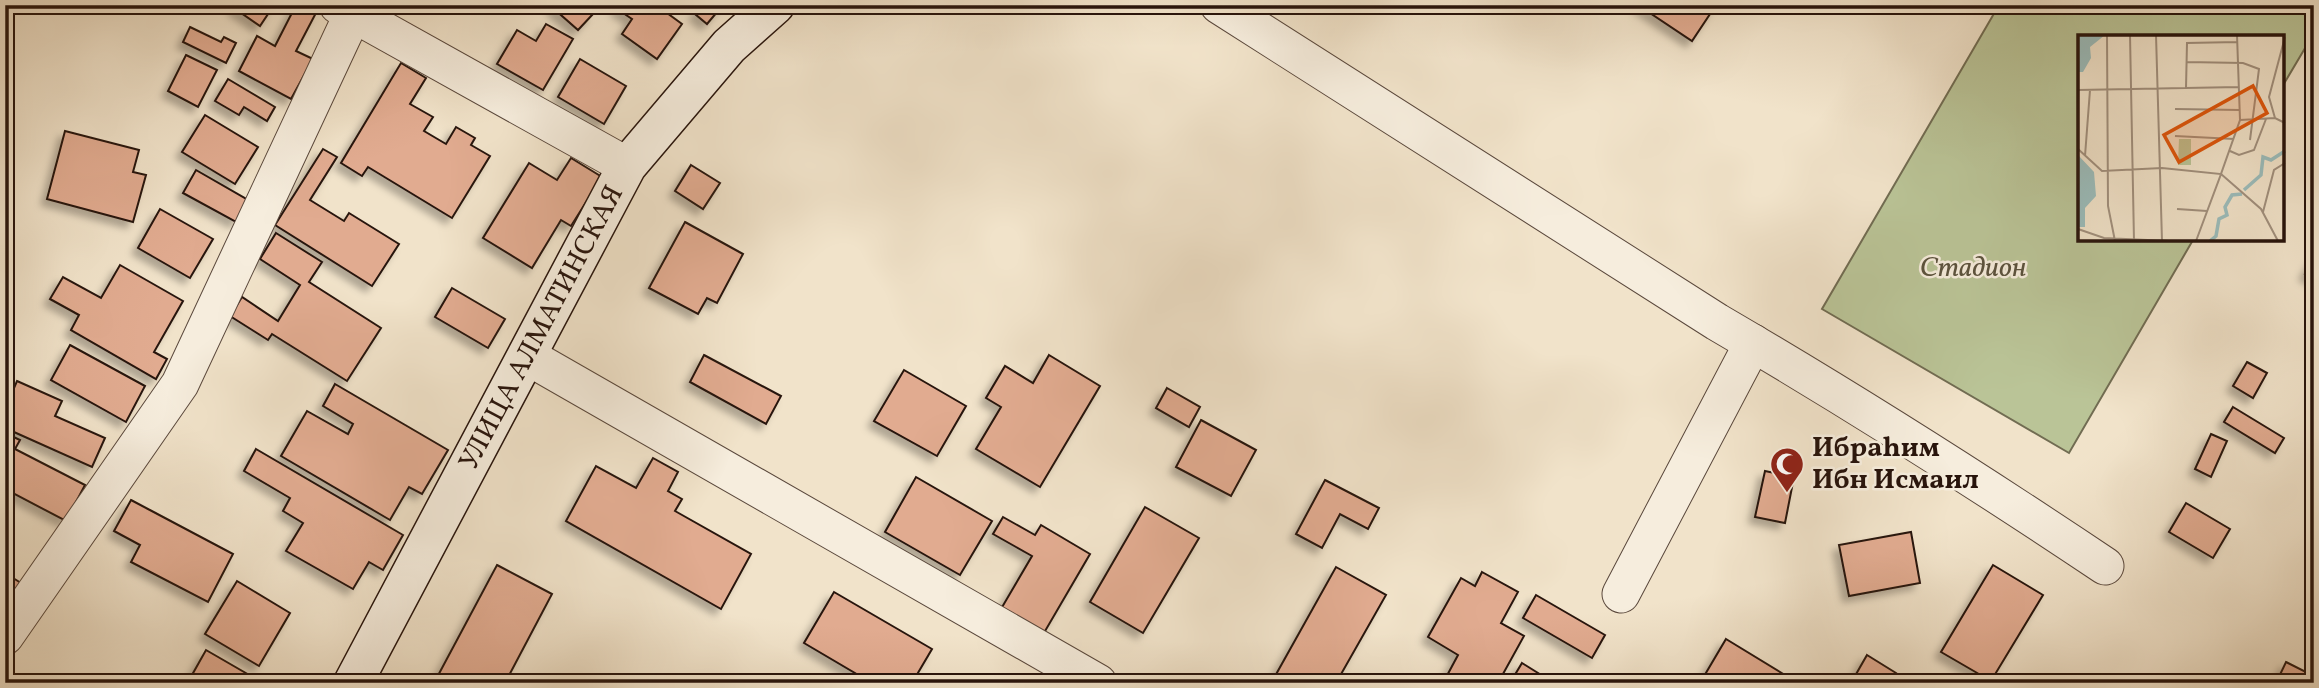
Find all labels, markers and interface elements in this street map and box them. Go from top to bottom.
inset map [2078,35,2284,242]
street label: УЛИЦА АЛМАТИНСКАЯ [450,179,634,477]
park label: Стадион [1920,249,2026,288]
place label: Ибраһим Ибн Исмаил [1812,429,1979,500]
mosque icon: Ибраһим Ибн Исмаил [1768,445,1806,494]

